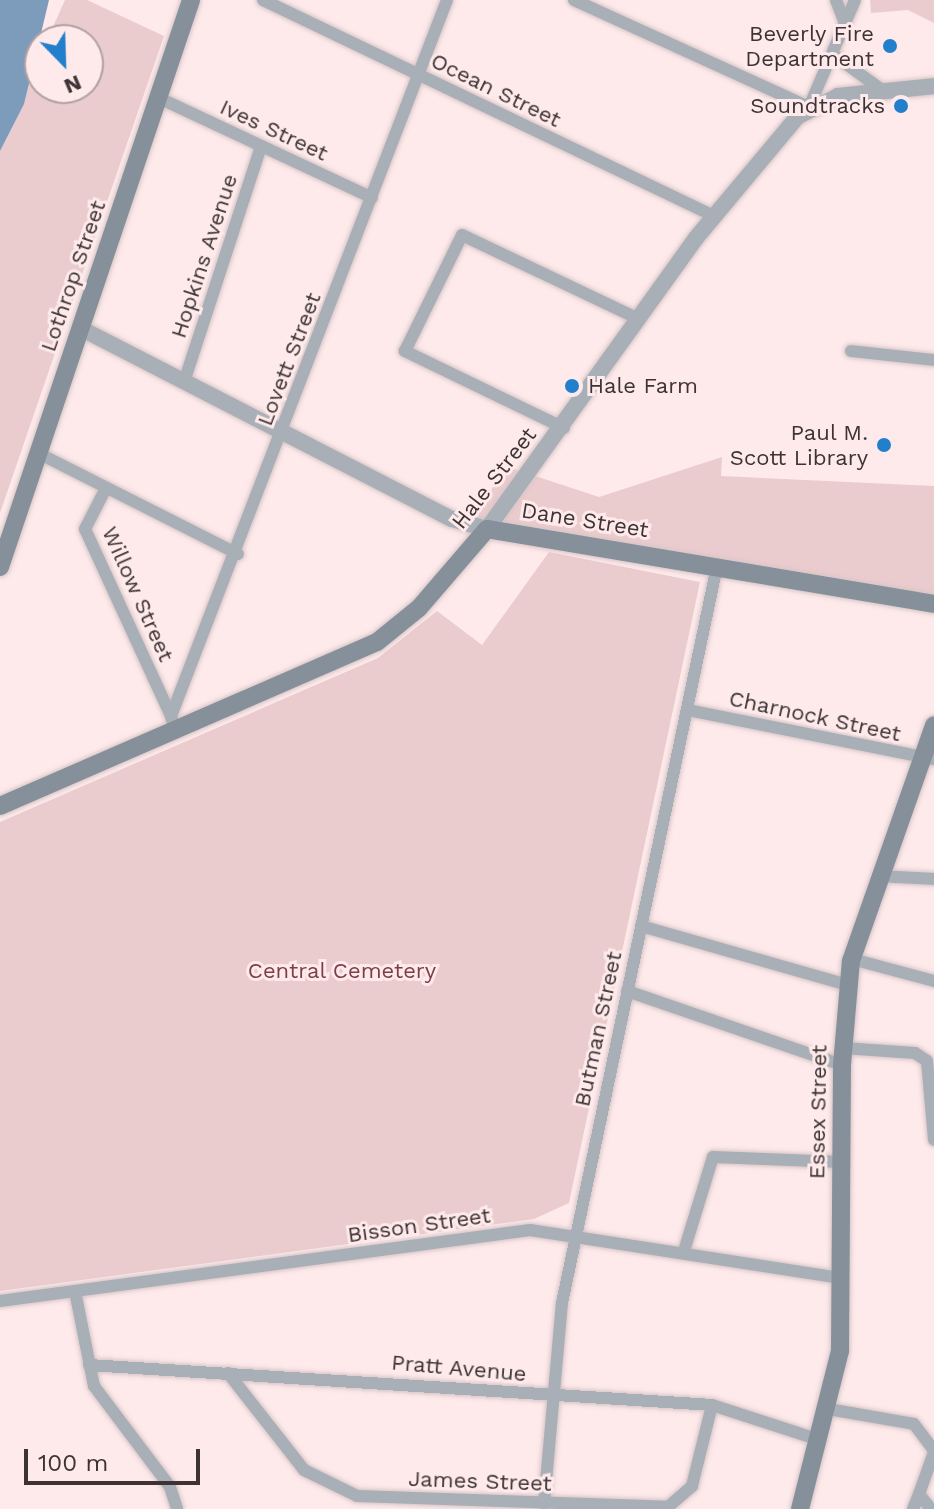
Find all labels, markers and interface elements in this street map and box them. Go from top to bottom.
place label: Beverly Fire Department [745,20,874,72]
north arrow [24,24,104,104]
marker: Beverly Fire Department [881,37,899,55]
street label: Ocean Street [427,47,565,133]
text: N [60,70,85,99]
place label: Soundtracks [750,93,885,119]
street label: Ives Street [216,94,332,166]
marker: Soundtracks [892,97,910,115]
street label: Hopkins Avenue [165,170,243,342]
street label: Lothrop Street [35,197,111,355]
street label: Lovett Street [251,289,327,429]
place label: Hale Farm [588,373,698,399]
marker: Hale Farm [563,377,581,395]
place label: Paul M. Scott Library [730,419,868,470]
street label: Hale Street [446,422,542,534]
marker: Paul M. Scott Library [875,436,893,454]
street label: Dane Street [520,497,650,543]
street label: Willow Street [96,522,180,666]
street label: Charnock Street [726,685,904,747]
street label: Butman Street [569,949,627,1109]
park label: Central Cemetery [247,958,437,984]
street label: Essex Street [804,1044,832,1180]
street label: Bisson Street [346,1202,492,1248]
street label: Pratt Avenue [390,1349,528,1387]
scale bar [28,1433,204,1483]
text: 100 m [38,1449,108,1477]
street label: James Street [408,1465,552,1497]

